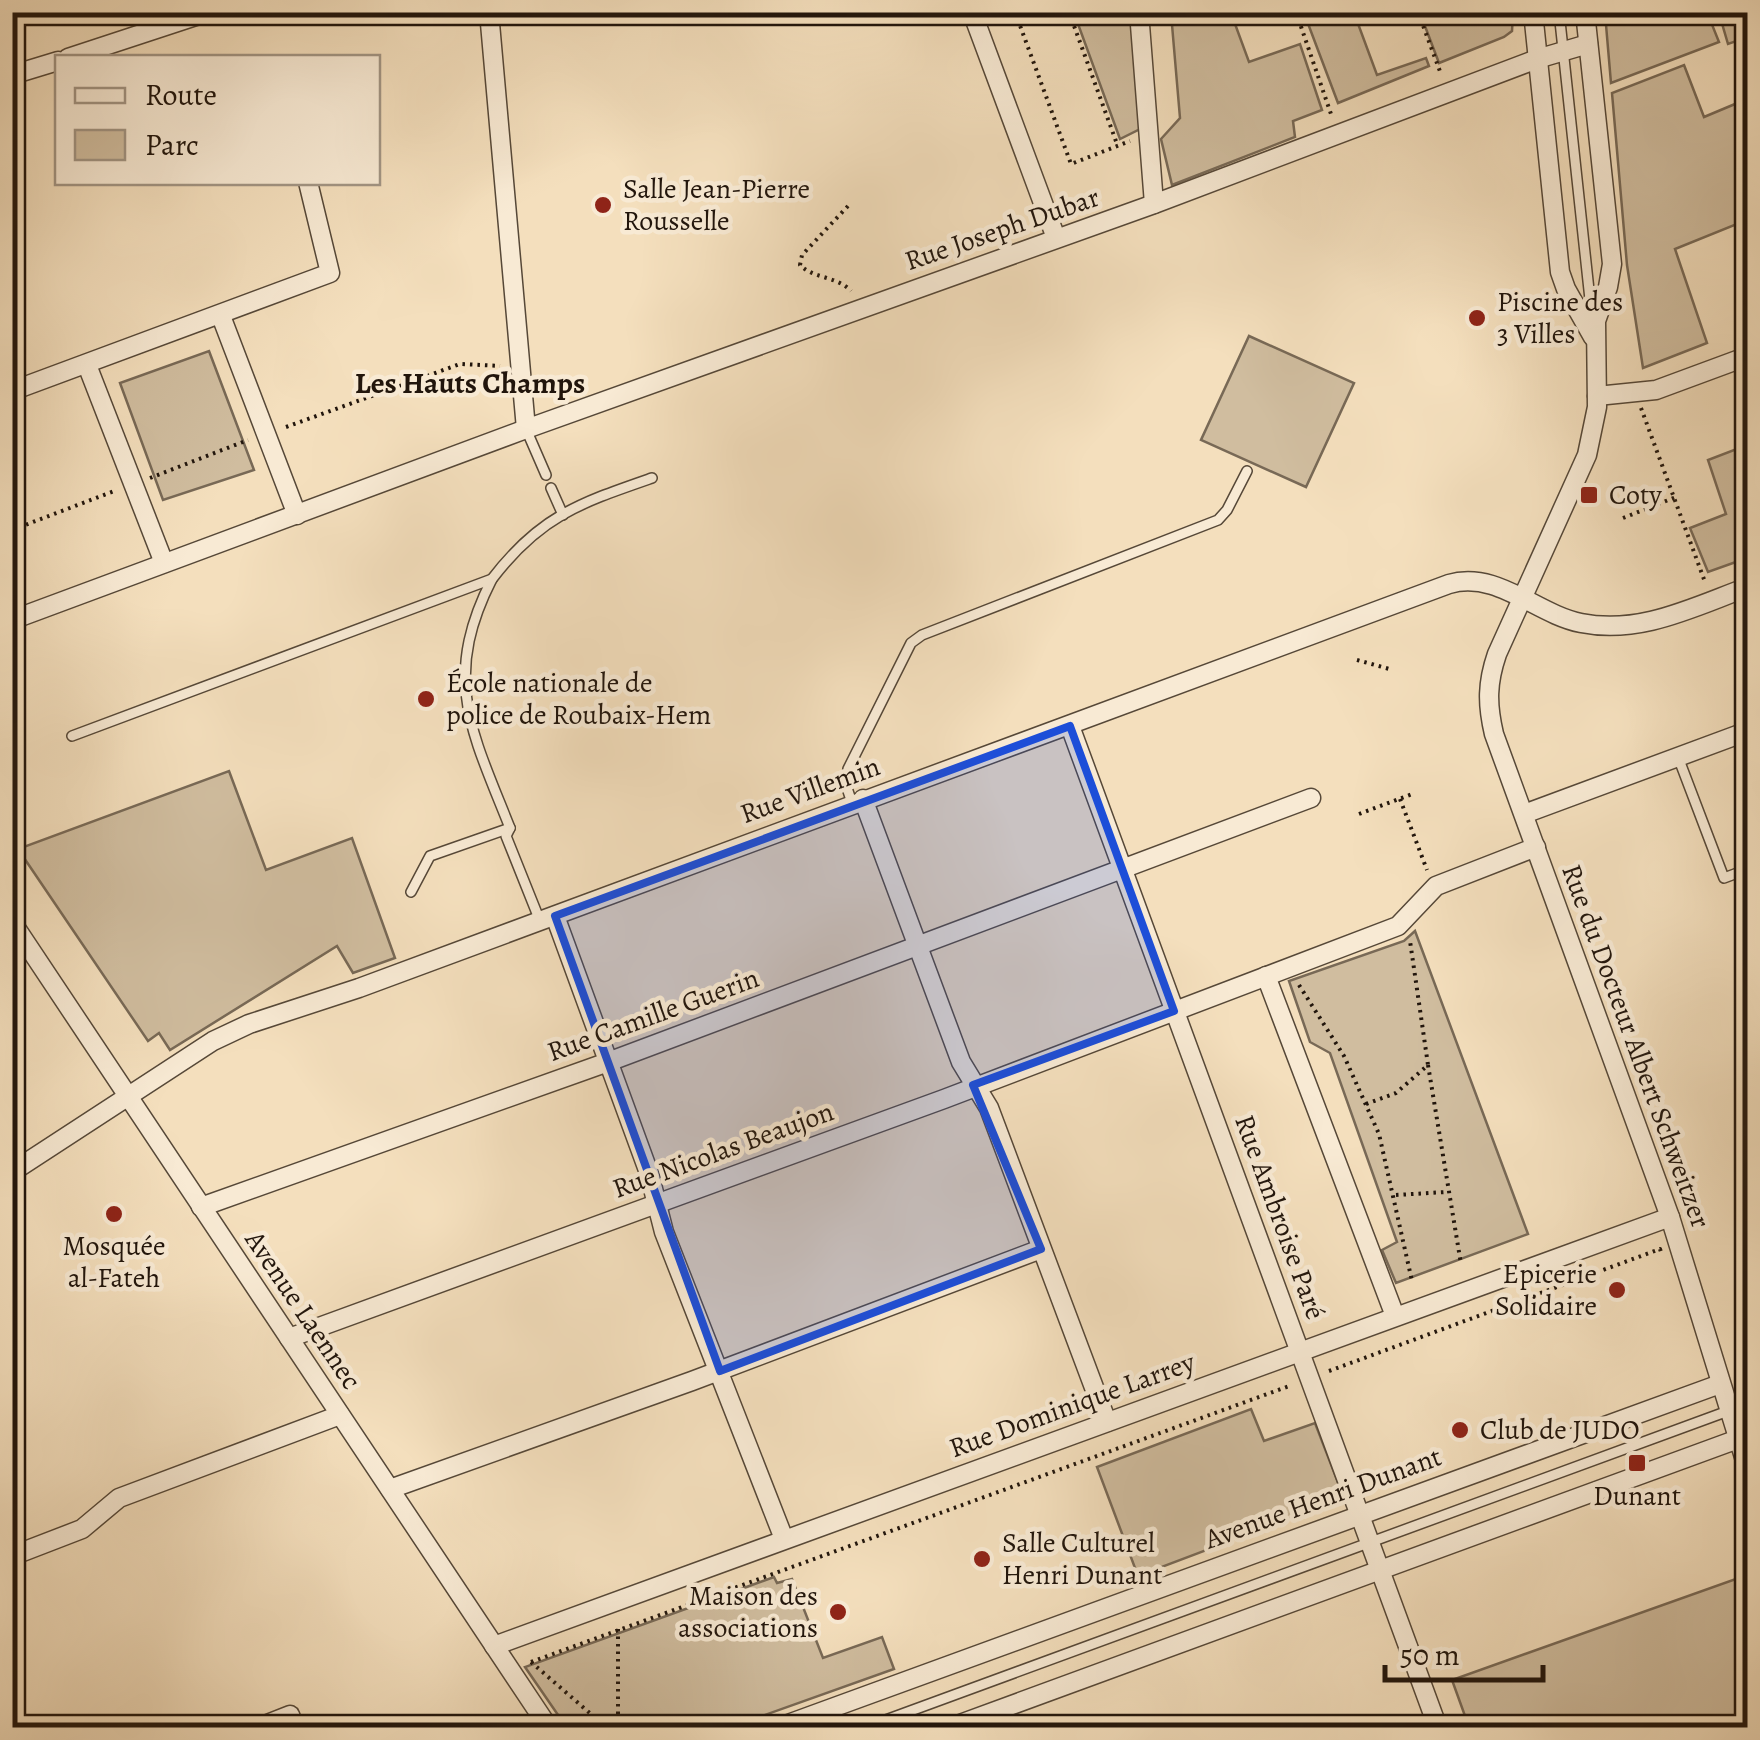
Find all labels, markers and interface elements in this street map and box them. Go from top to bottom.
legend [55,55,380,185]
text: Route [145,75,217,115]
text: Parc [145,125,199,165]
place label: Salle Jean-Pierre Rousselle [623,170,810,240]
street label: Rue Joseph Dubar [900,178,1105,280]
marker: Salle Jean-Pierre Rousselle [592,194,614,216]
place label: Piscine des 3 Villes [1497,283,1623,353]
marker: Piscine des 3 Villes [1466,307,1488,329]
district label: Les Hauts Champs [355,363,585,403]
place label: Coty [1609,476,1662,514]
marker: Coty [1578,484,1600,506]
place label: École nationale de police de Roubaix-Hem [446,664,711,734]
marker: École nationale de police de Roubaix-Hem [415,688,437,710]
street label: Rue Villemin [735,747,885,833]
street label: Rue du Docteur Albert Schweitzer [1552,859,1720,1233]
street label: Rue Camille Guerin [542,959,764,1071]
street label: Rue Nicolas Beaujon [607,1092,839,1208]
street label: Rue Ambroise Paré [1225,1109,1335,1325]
marker: Mosquée al-Fateh [103,1203,125,1225]
street label: Avenue Laennec [235,1222,370,1397]
place label: Mosquée al-Fateh [62,1227,166,1297]
place label: Epicerie Solidaire [1495,1255,1597,1325]
marker: Epicerie Solidaire [1606,1279,1628,1301]
street label: Rue Dominique Larrey [944,1343,1201,1467]
place label: Club de JUDO [1480,1411,1640,1449]
marker: Club de JUDO [1449,1419,1471,1441]
street label: Avenue Henri Dunant [1198,1438,1447,1559]
marker: Dunant [1626,1452,1648,1474]
place label: Dunant [1593,1477,1681,1515]
place label: Salle Culturel Henri Dunant [1002,1524,1162,1594]
marker: Salle Culturel Henri Dunant [971,1548,993,1570]
place label: Maison des associations [678,1577,818,1647]
marker: Maison des associations [827,1601,849,1623]
scale bar [1385,1620,1542,1682]
text: 50 m [1400,1635,1460,1675]

